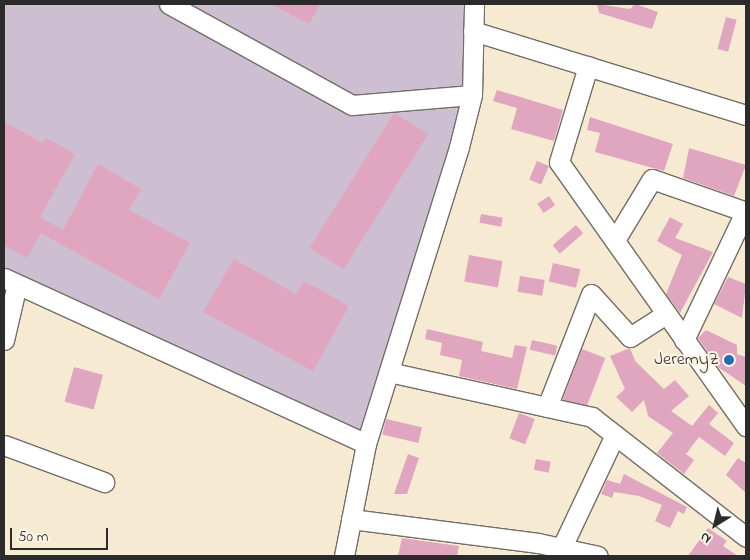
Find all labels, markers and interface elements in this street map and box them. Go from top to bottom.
place label: JeremyZ [654,349,719,371]
marker: JeremyZ [723,354,735,366]
north arrow [690,500,740,550]
scale bar [12,518,110,550]
text: 50 m [18,526,48,548]
text: N [696,526,716,549]

